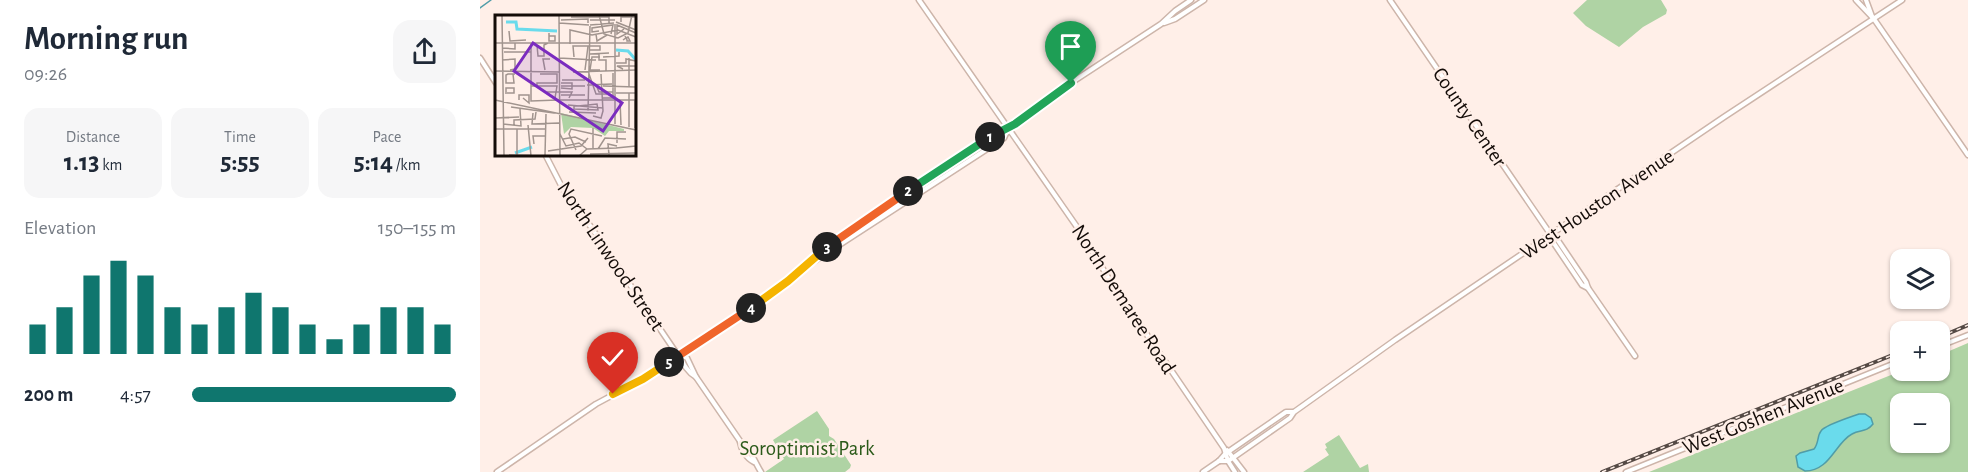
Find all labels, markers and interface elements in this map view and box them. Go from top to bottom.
inset map [495,15,636,156]
button: share [393,20,456,83]
pin [1045,21,1096,83]
text: Morning run [24,23,188,56]
icon: arrive [1054,30,1087,63]
text: 09:26 [24,64,67,84]
street label: County Center [1429,64,1511,171]
pin: 1 [975,122,1005,152]
text: Distance [66,129,120,145]
text: Time [224,129,256,145]
text: Pace [373,129,401,145]
text: 1 [987,129,993,145]
street label: West Houston Avenue [1517,145,1678,264]
text: 1.13 [64,149,100,175]
text: 5:55 [220,149,260,175]
text: 5:14 [354,149,393,175]
text: km [100,157,122,173]
text: /km [393,157,420,173]
pin: 2 [893,176,923,206]
street label: North Linwood Street [553,178,668,335]
text: 2 [904,183,912,199]
text: Elevation [24,218,96,238]
text: 150–155 m [378,218,456,238]
street label: North Demaree Road [1068,221,1180,378]
pin: 3 [812,232,842,262]
text: 3 [824,239,830,255]
map controls [1890,249,1950,453]
button: layers [1890,249,1950,309]
pin: 4 [736,293,766,323]
text: 4 [747,300,755,316]
button: + [1890,321,1950,381]
pin [587,332,638,394]
icon: check [596,341,629,374]
pin: 5 [654,347,684,377]
text: 5 [666,354,672,370]
street label: West Goshen Avenue [1680,375,1847,458]
text: 200 m [24,385,73,405]
text: 4:57 [120,385,151,405]
button: − [1890,393,1950,453]
park label: Soroptimist Park [739,438,875,459]

